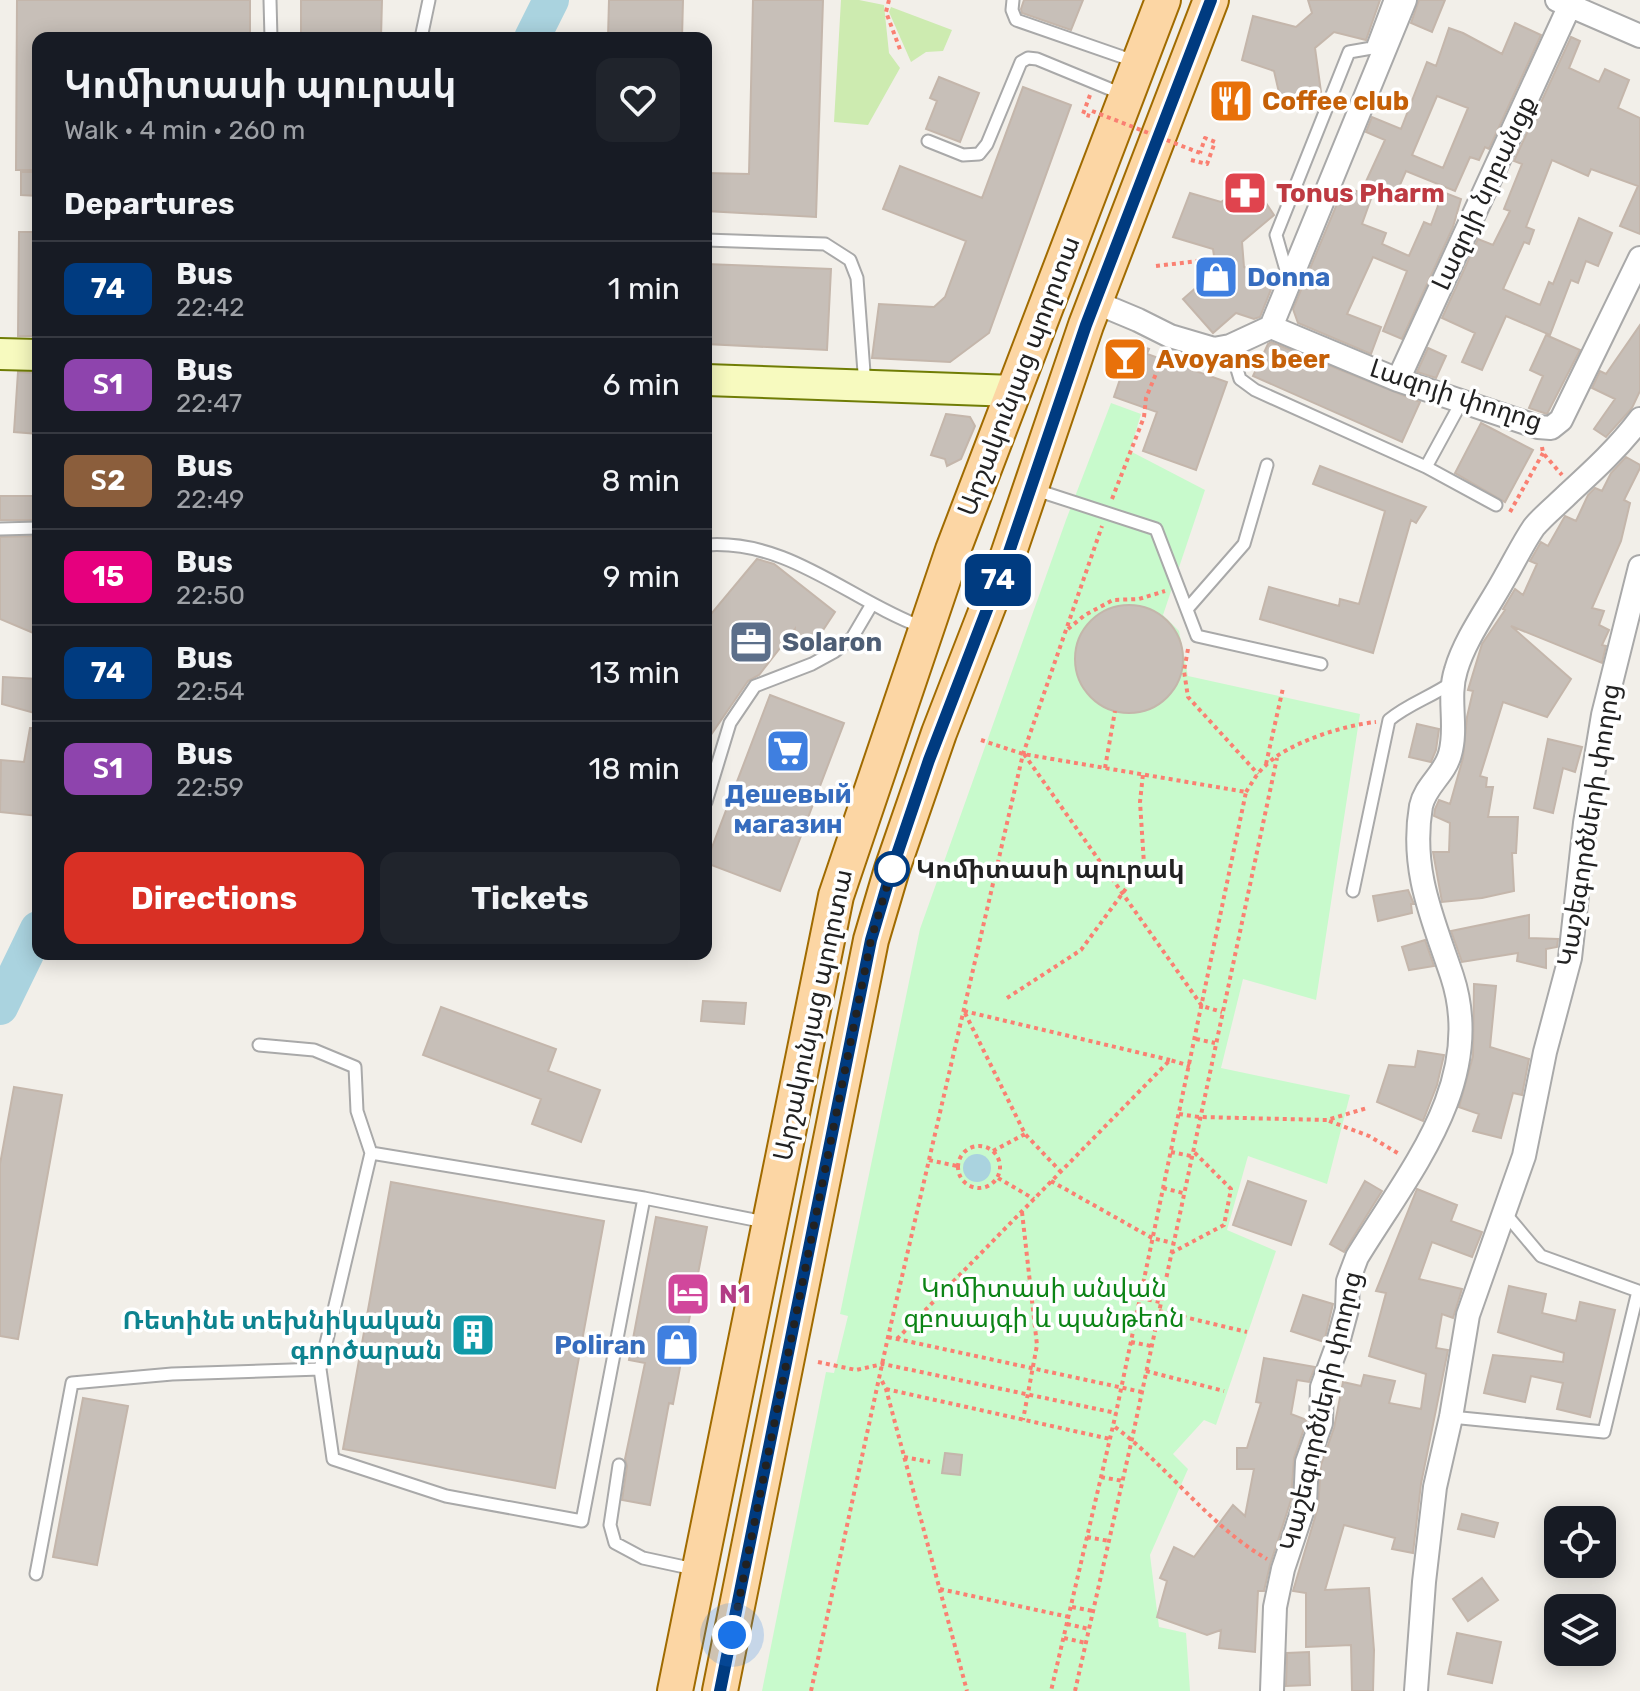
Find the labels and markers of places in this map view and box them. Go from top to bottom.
restaurant icon: Coffee club [1207,77,1255,125]
place label: Coffee club [1262,86,1409,117]
pharmacy icon: Tonus Pharm [1221,169,1269,217]
place label: Tonus Pharm [1276,178,1445,209]
shop icon: Donna [1192,253,1240,301]
place label: Donna [1247,262,1330,293]
bar icon: Avoyans beer [1101,335,1149,383]
place label: Avoyans beer [1156,344,1330,375]
office icon: Solaron [727,618,775,666]
place label: Solaron [782,627,882,658]
supermarket icon: Дешевый магазин [764,727,812,775]
place label: Дешевый магазин [725,779,851,840]
marker: Կոմիտասի պուրակ [875,852,909,886]
place label: Կոմիտասի պուրակ [916,854,1185,885]
hotel icon: N1 [664,1270,712,1318]
place label: N1 [719,1279,751,1310]
place label: Ռետինե տեխնիկական գործարան [122,1305,442,1366]
building icon: Ռետինե տեխնիկական գործարան [449,1311,497,1359]
shop icon: Poliran [653,1321,701,1369]
place label: Poliran [554,1330,646,1361]

